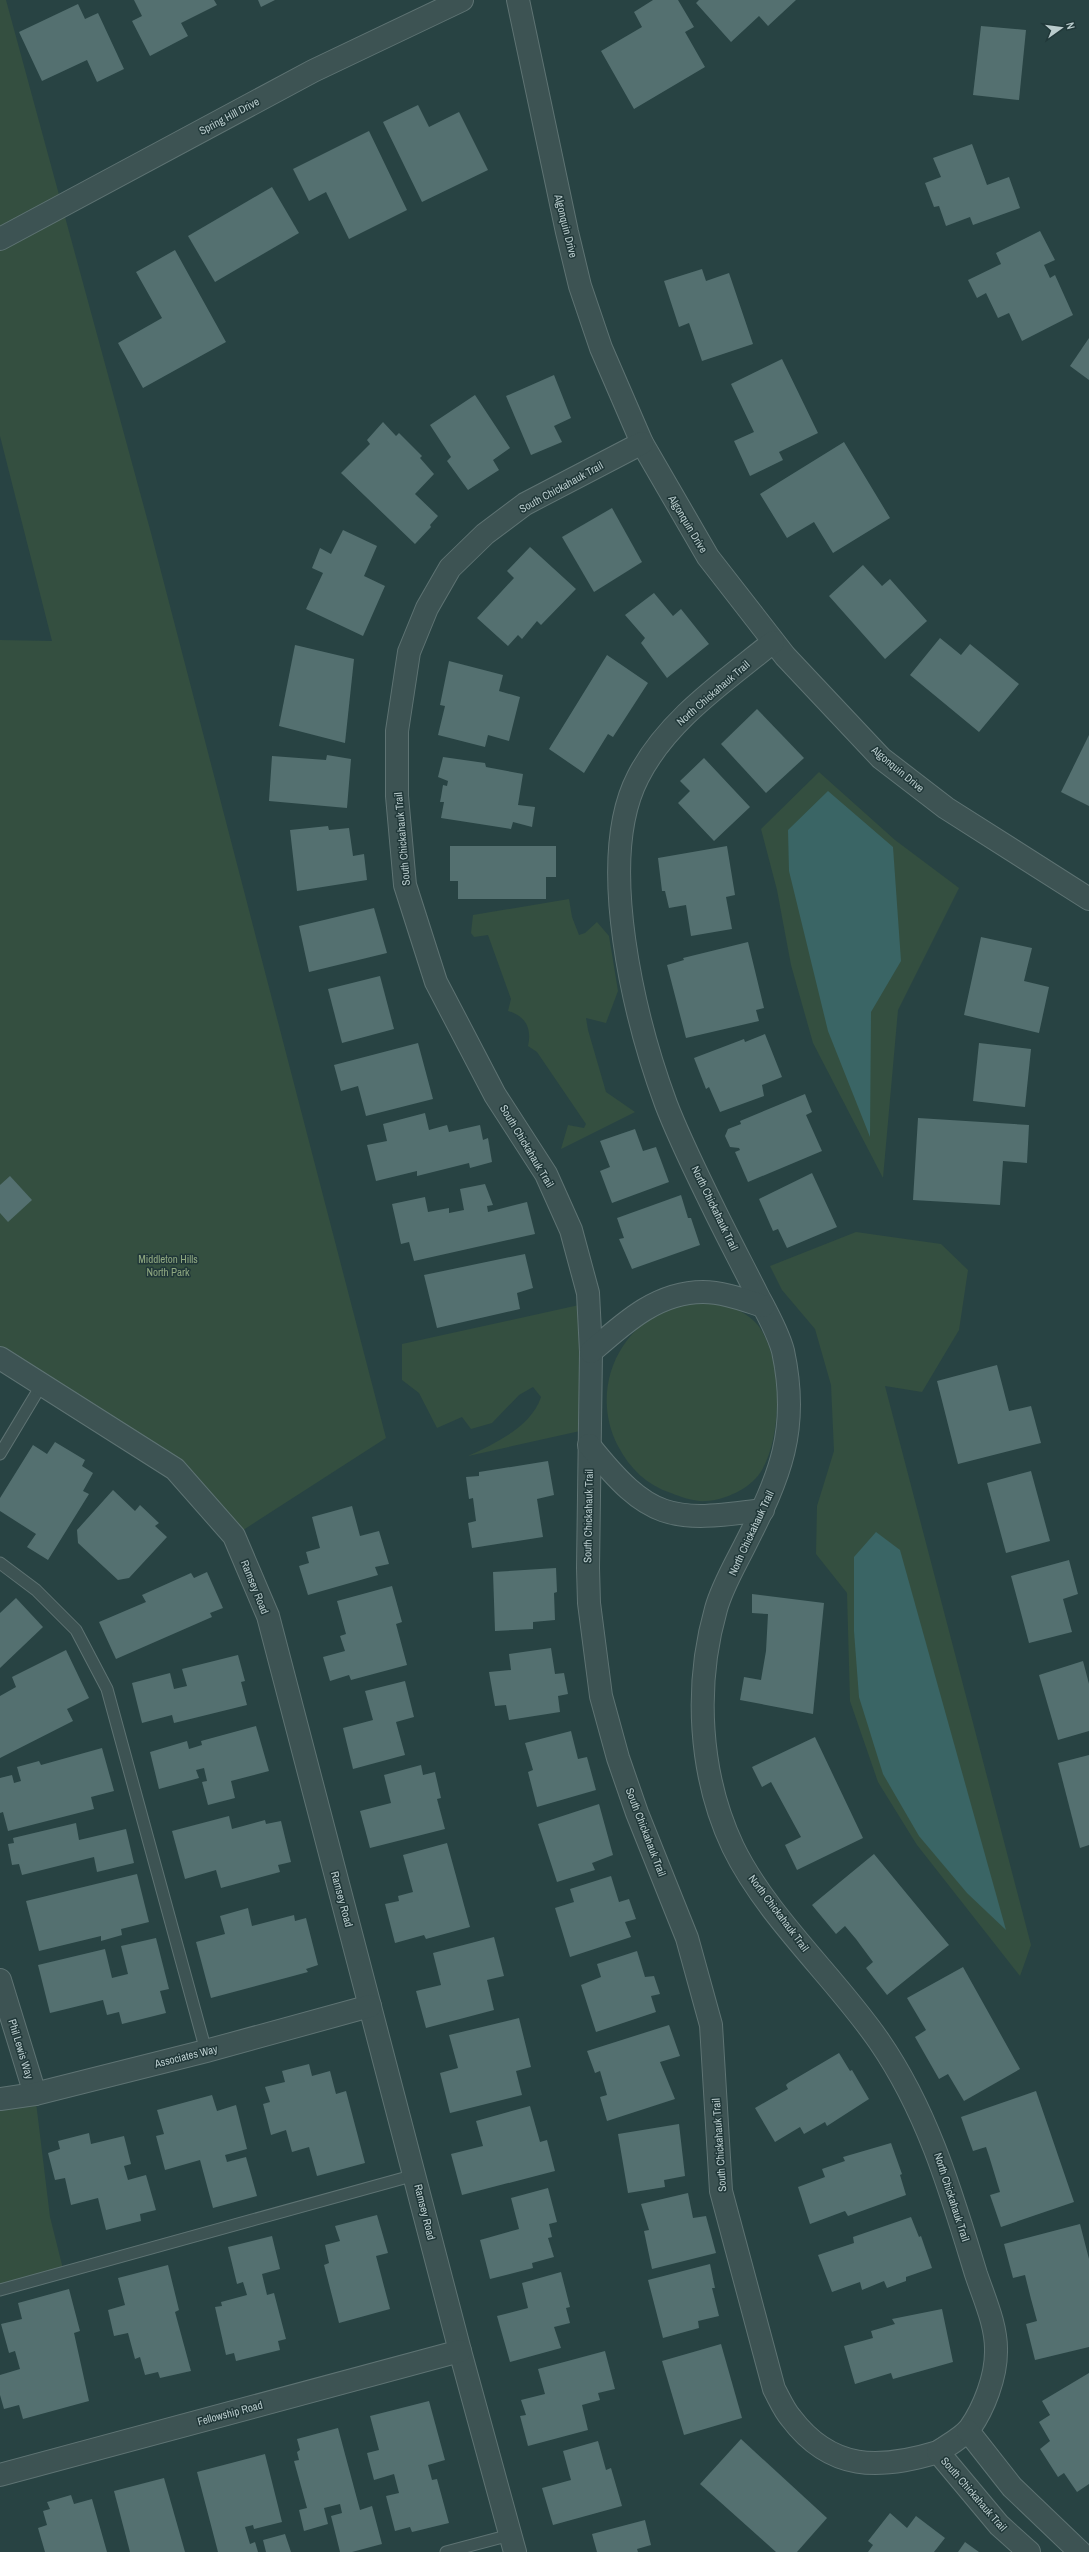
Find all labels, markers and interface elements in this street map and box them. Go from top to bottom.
north arrow [1041,8,1081,48]
text: N [1063,21,1078,30]
street label: Spring Hill Drive [197,94,261,138]
street label: Algonquin Drive [551,192,581,259]
street label: South Chickahauk Trail [517,458,605,516]
street label: Algonquin Drive [665,492,711,555]
street label: North Chickahauk Trail [674,657,752,729]
street label: Algonquin Drive [868,742,927,795]
street label: South Chickahauk Trail [391,792,413,886]
street label: South Chickahauk Trail [497,1102,557,1190]
street label: North Chickahauk Trail [688,1163,742,1253]
park label: Middleton Hills North Park [138,1252,198,1279]
street label: South Chickahauk Trail [580,1469,596,1563]
street label: North Chickahauk Trail [725,1488,777,1578]
street label: Ramsey Road [238,1558,272,1616]
street label: South Chickahauk Trail [623,1786,669,1878]
street label: Ramsey Road [328,1870,356,1928]
street label: North Chickahauk Trail [746,1872,812,1954]
street label: Phil Lewis Way [5,2017,37,2081]
street label: Associates Way [152,2041,219,2071]
street label: South Chickahauk Trail [709,2098,729,2192]
street label: North Chickahauk Trail [931,2151,973,2243]
street label: Ramsey Road [411,2183,439,2241]
street label: Fellowship Road [196,2398,264,2428]
street label: South Chickahauk Trail [938,2454,1010,2534]

